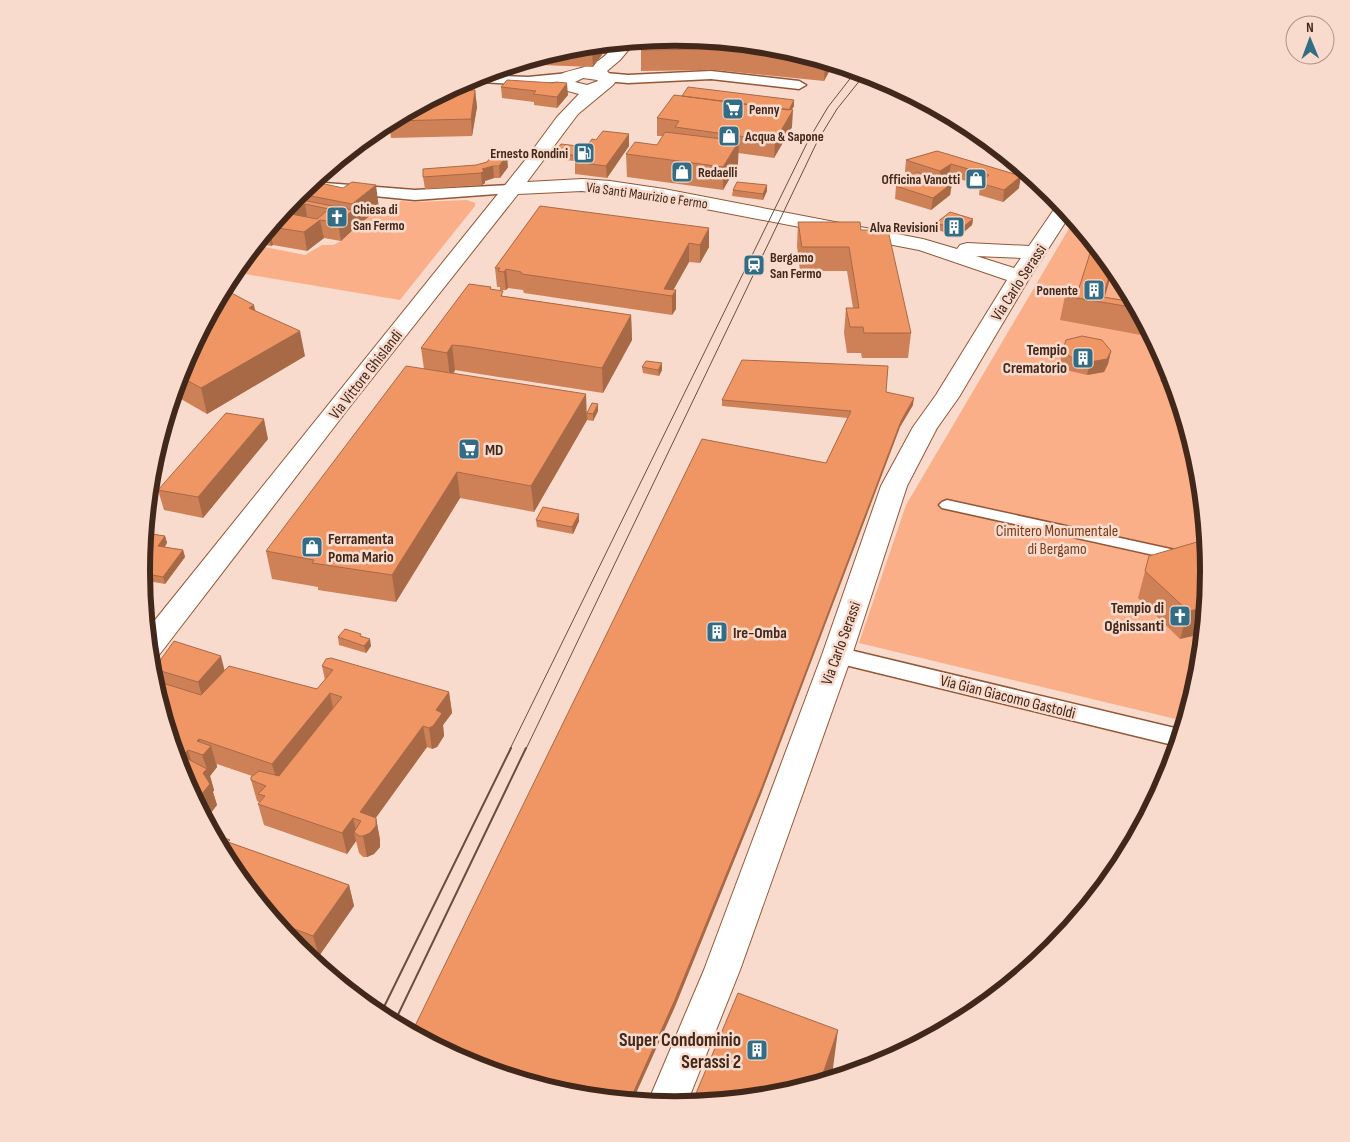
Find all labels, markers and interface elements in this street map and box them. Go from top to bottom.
north arrow [1285,15,1335,65]
text: N [1306,19,1314,36]
supermarket icon: Penny [721,97,745,121]
place label: Penny [749,101,780,118]
shop icon: Acqua & Sapone [717,124,741,148]
place label: Acqua & Sapone [744,128,824,145]
fuel station icon: Ernesto Rondini [572,141,596,165]
place label: Ernesto Rondini [490,145,568,162]
shop icon: Redaelli [670,160,694,184]
place label: Redaelli [698,164,737,181]
shop icon: Officina Vanotti [964,167,988,191]
place label: Officina Vanotti [882,171,960,188]
street label: Via Santi Maurizio e Fermo [585,179,709,212]
place label: Chiesa di San Fermo [353,201,405,234]
church icon: Chiesa di San Fermo [325,205,349,229]
building icon: Alva Revisioni [942,215,966,239]
place label: Alva Revisioni [869,219,938,236]
street label: Via Carlo Serassi [988,241,1051,325]
place label: Bergamo San Fermo [770,249,822,282]
station icon: Bergamo San Fermo [742,253,766,277]
building icon: Ponente [1082,278,1106,302]
place label: Ponente [1037,282,1078,299]
street label: Via Vittore Ghislandi [325,327,407,423]
place label: Tempio Crematorio [1003,341,1067,378]
building icon: Tempio Crematorio [1071,346,1095,370]
supermarket icon: MD [457,437,481,461]
place label: MD [485,441,503,460]
park label: Cimitero Monumentale di Bergamo [996,522,1118,559]
place label: Ferramenta Poma Mario [328,530,394,567]
shop icon: Ferramenta Poma Mario [300,535,324,559]
street label: Via Carlo Serassi [818,599,865,688]
place label: Tempio di Ognissanti [1104,599,1164,636]
church icon: Tempio di Ognissanti [1168,604,1192,628]
building icon: Ire-Omba [705,620,729,644]
place label: Ire-Omba [733,624,787,643]
street label: Via Gian Giacomo Gastoldi [938,671,1077,723]
place label: Super Condominio Serassi 2 [619,1029,741,1074]
building icon: Super Condominio Serassi 2 [745,1038,769,1062]

